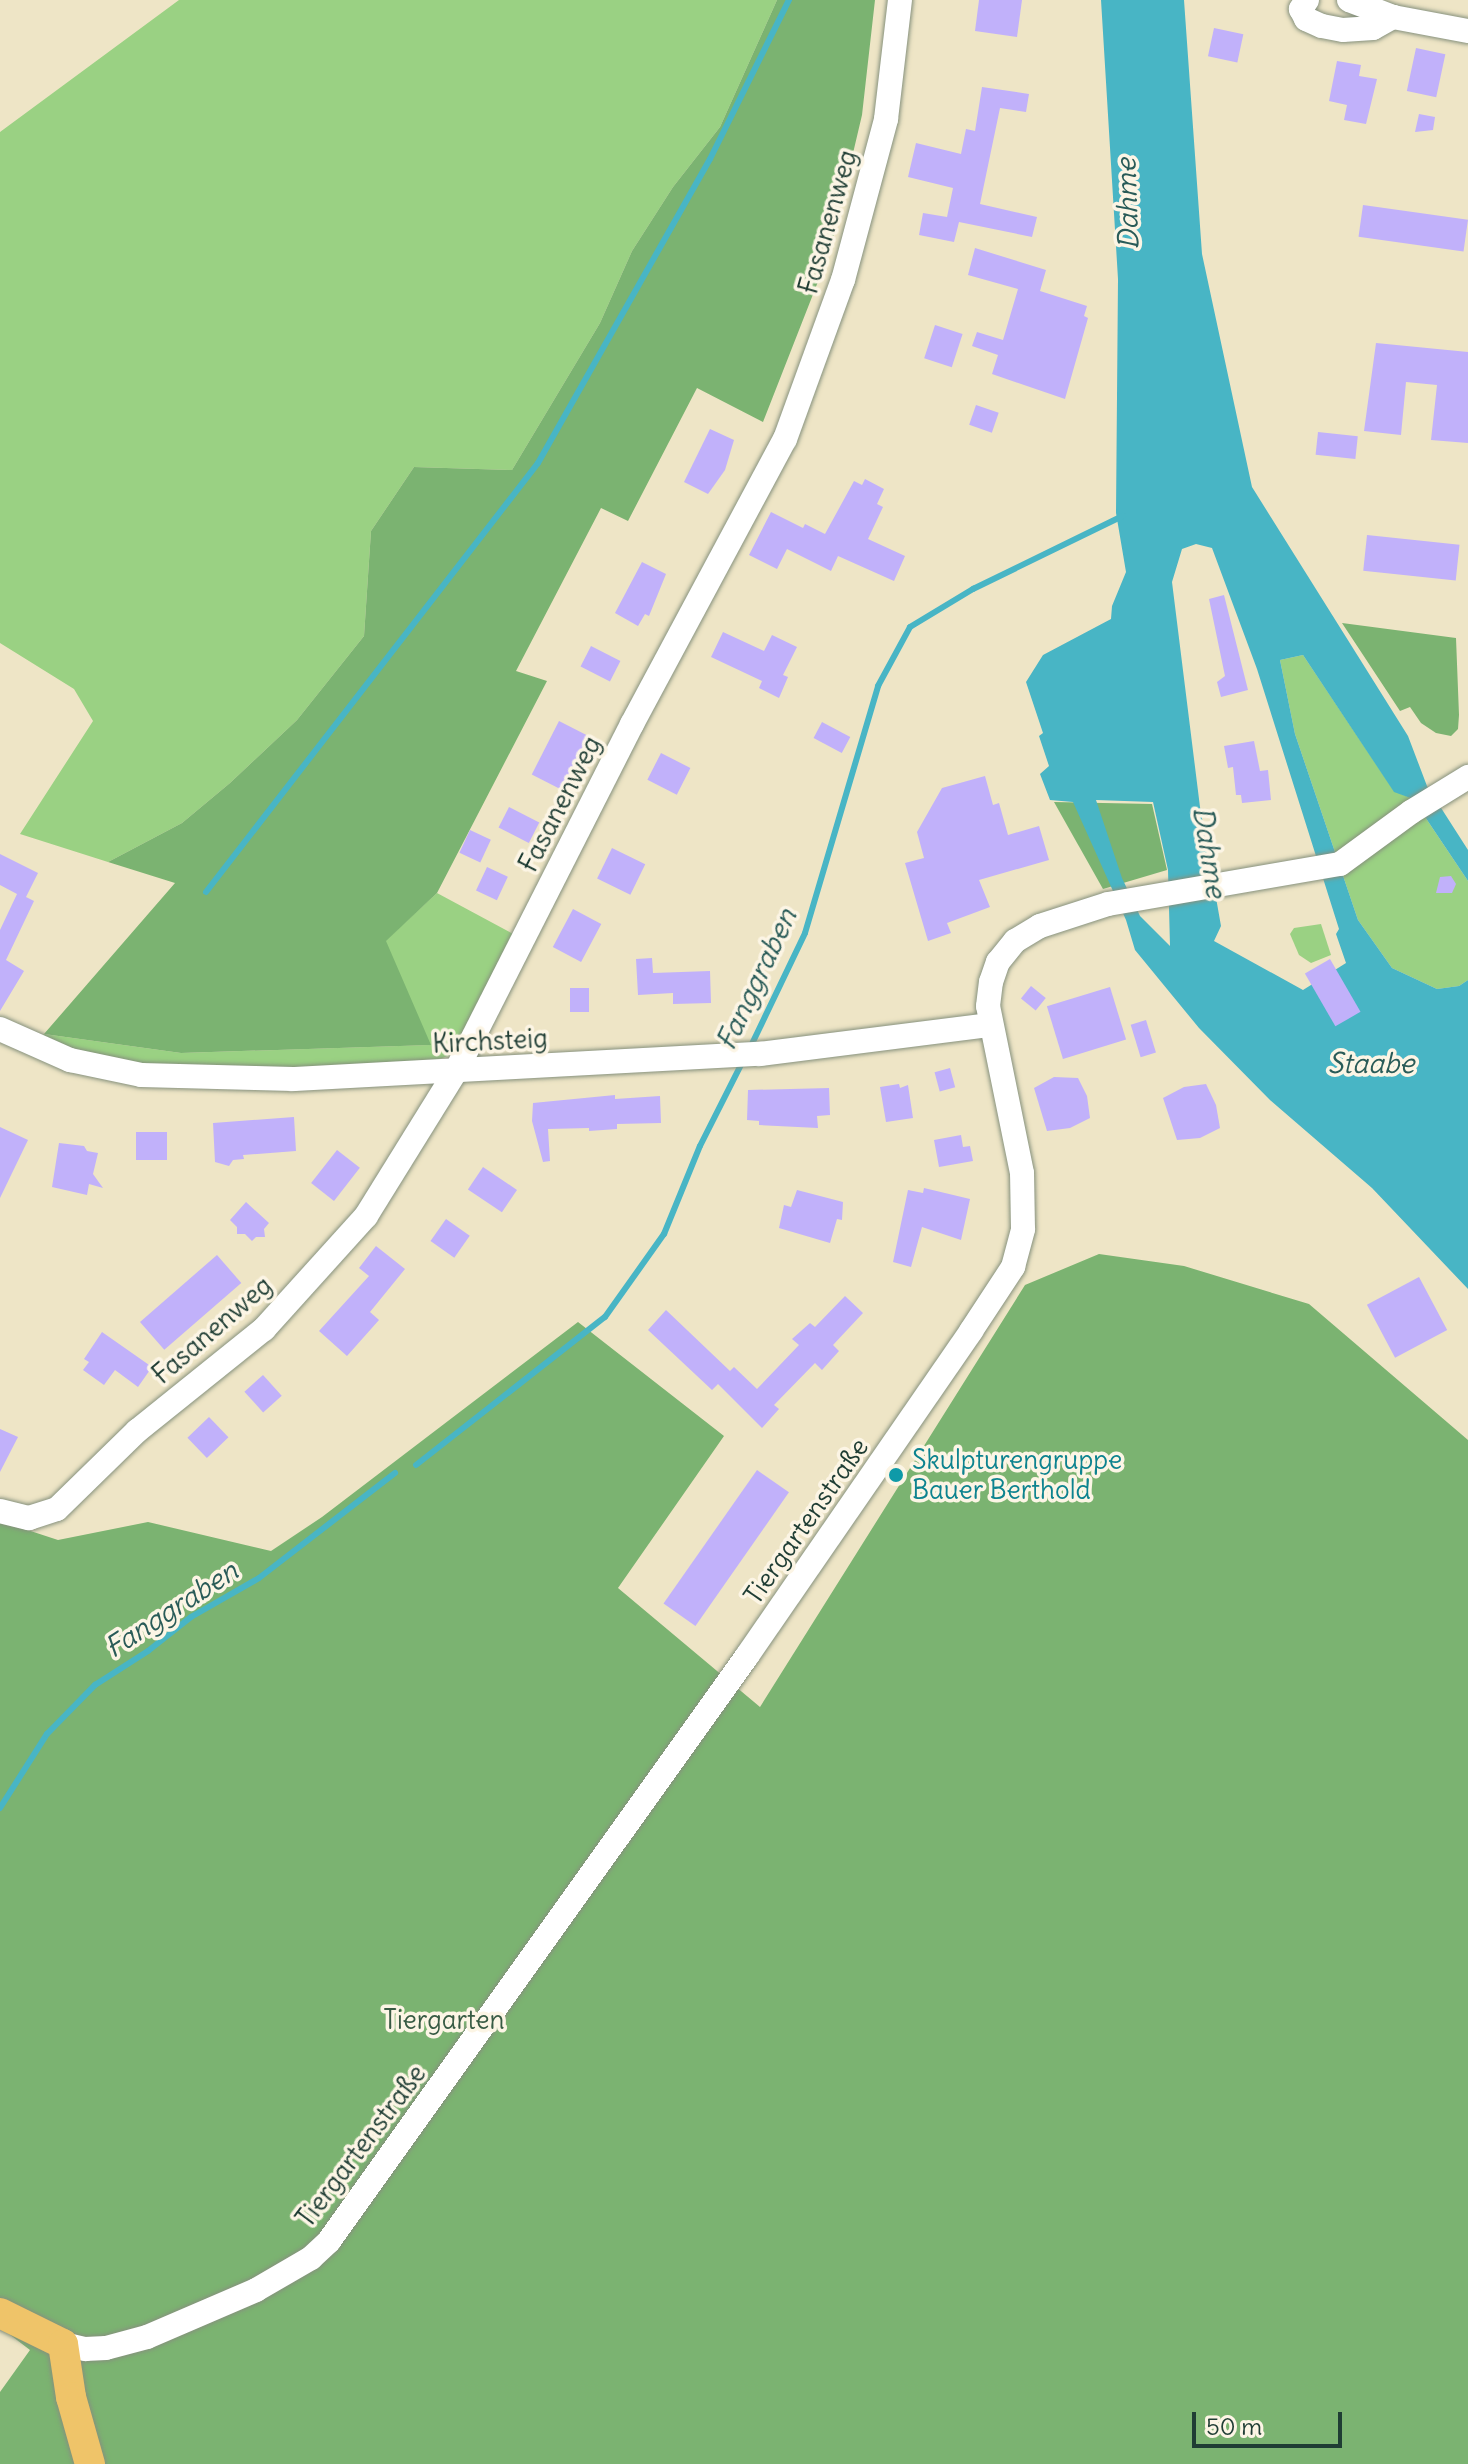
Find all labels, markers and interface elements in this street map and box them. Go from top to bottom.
street label: Fasanenweg [793,147,863,297]
water label: Dahme [1109,158,1145,250]
street label: Fasanenweg [513,731,607,877]
water label: Dahme [1186,804,1234,900]
water label: Fanggraben [709,903,803,1055]
street label: Kirchsteig [432,1022,548,1060]
water label: Staabe [1328,1046,1414,1080]
street label: Fasanenweg [146,1270,278,1390]
street label: Tiergartenstraße [737,1432,875,1610]
place label: Skulpturengruppe Bauer Berthold [912,1444,1122,1506]
marker: Skulpturengruppe Bauer Berthold [887,1466,905,1484]
water label: Fanggraben [98,1554,244,1664]
park label: Tiergarten [383,2004,505,2036]
street label: Tiergartenstraße [290,2059,432,2233]
scale bar [1196,2396,1346,2446]
text: 50 m [1206,2411,1262,2441]

